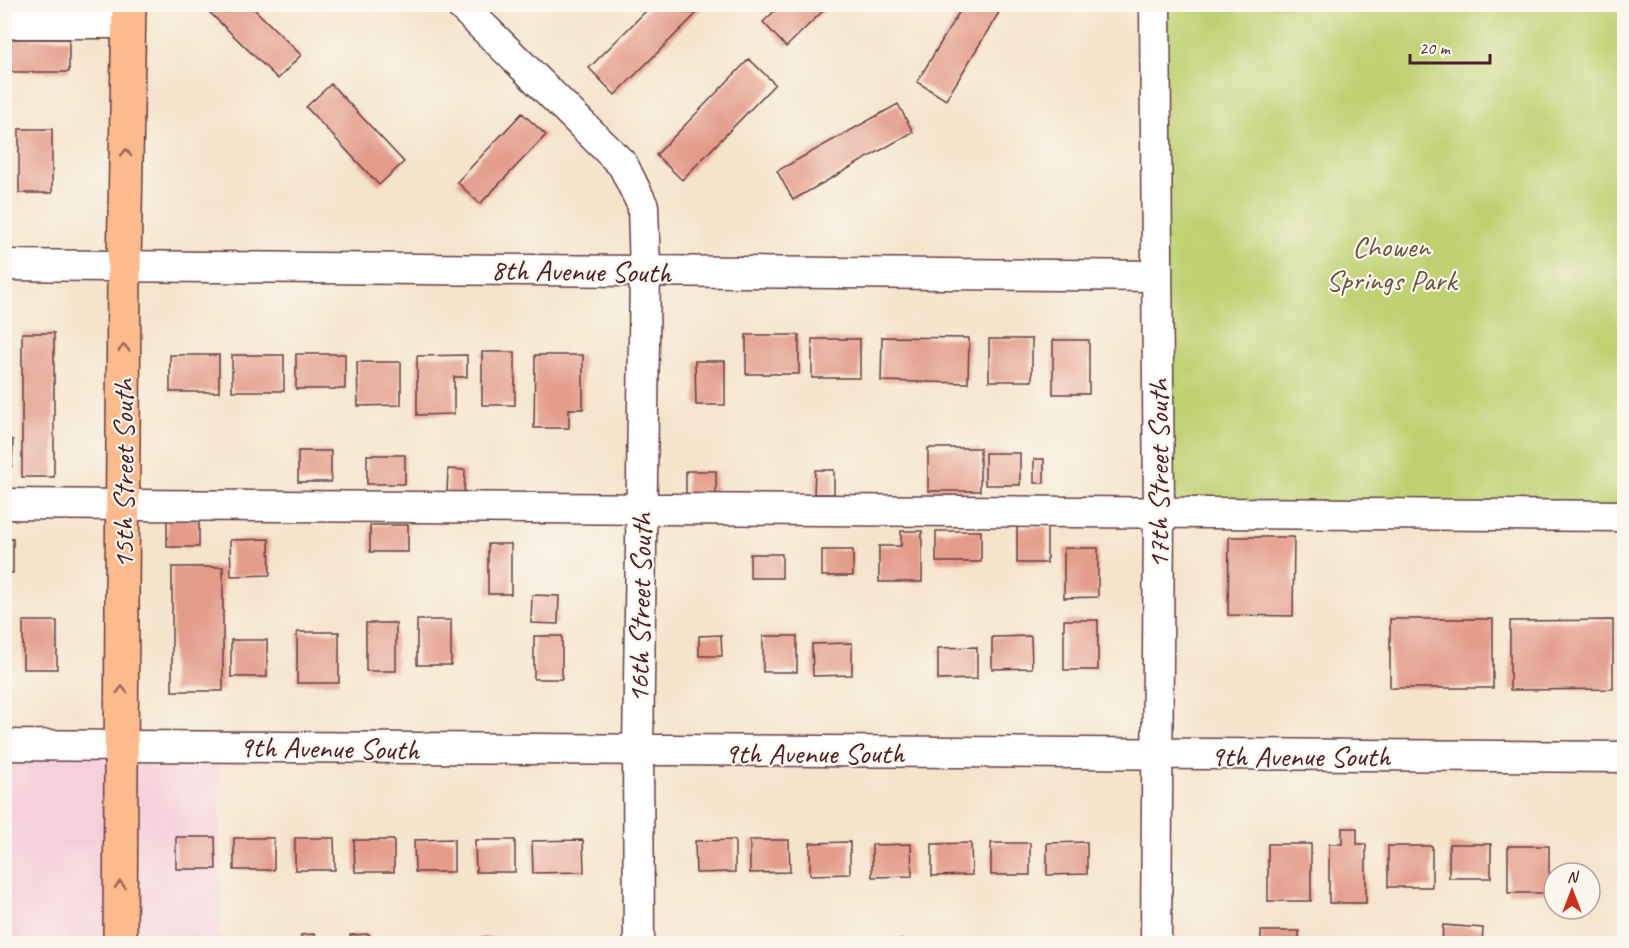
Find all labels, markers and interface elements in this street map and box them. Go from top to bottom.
scale bar [1410,27,1490,65]
text: 20 m [1419,37,1452,59]
one-way arrow [120,149,133,158]
park label: Chowen Springs Park [1326,227,1458,299]
street label: 8th Avenue South [491,250,673,292]
one-way arrow [118,344,130,353]
street label: 15th Street South [104,377,142,569]
street label: 17th Street South [1139,377,1177,569]
street label: 16th Street South [619,511,661,703]
one-way arrow [116,686,128,695]
street label: 9th Avenue South [239,727,421,769]
street label: 9th Avenue South [724,734,905,772]
street label: 9th Avenue South [1210,737,1391,775]
north arrow [1542,861,1602,921]
text: N [1567,867,1580,887]
one-way arrow [114,881,126,890]

